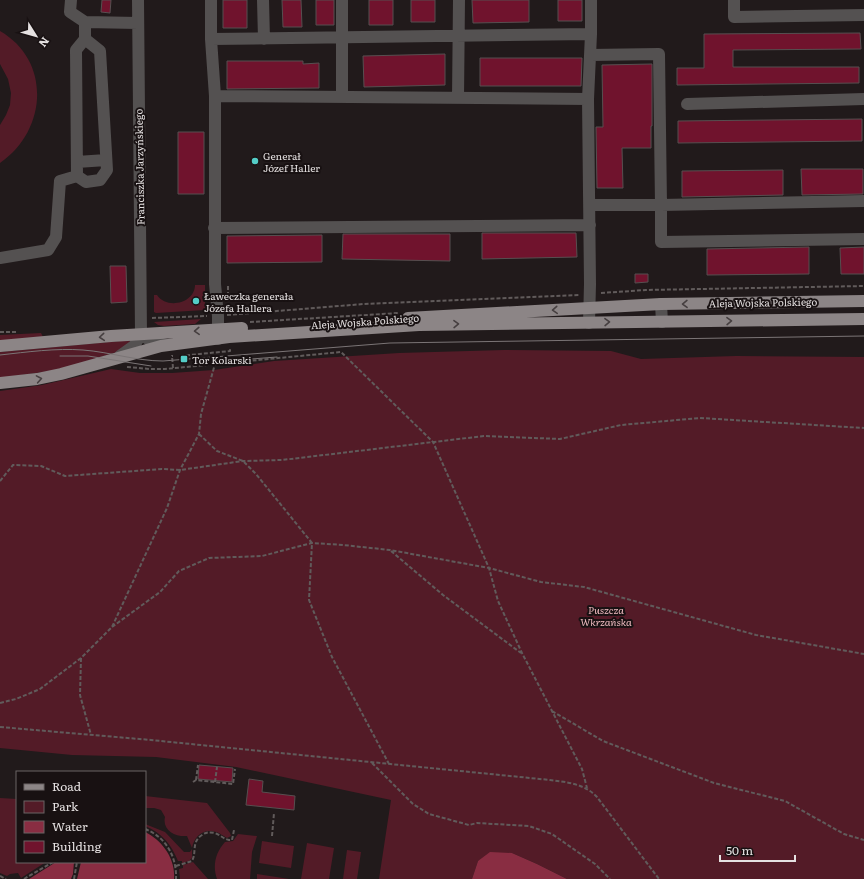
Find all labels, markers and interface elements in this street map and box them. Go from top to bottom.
north arrow [16,16,56,56]
text: N [36,34,54,51]
street label: Franciszka Jarzyńskiego [130,109,148,225]
place label: Generał Józef Haller [263,148,320,175]
marker: Generał Józef Haller [250,156,260,166]
place label: Ławeczka generała Józefa Hallera [204,288,294,315]
street label: Aleja Wojska Polskiego [709,294,818,310]
marker: Ławeczka generała Józefa Hallera [191,296,201,306]
one-way arrow [682,300,688,308]
one-way arrow [552,305,558,314]
street label: Aleja Wojska Polskiego [310,310,420,332]
one-way arrow [726,317,732,325]
one-way arrow [604,318,610,327]
one-way arrow [453,320,459,329]
one-way arrow [194,327,200,335]
one-way arrow [99,332,105,341]
place label: Tor Kolarski [192,352,252,367]
marker: Tor Kolarski [179,354,189,364]
one-way arrow [36,375,42,384]
park label: Puszcza Wkrzańska [580,602,632,629]
legend [16,771,146,863]
text: Road [52,777,82,795]
text: Park [52,797,79,815]
text: Water [52,817,88,835]
text: Building [52,837,102,855]
scale bar [720,837,795,863]
text: 50 m [726,841,753,859]

